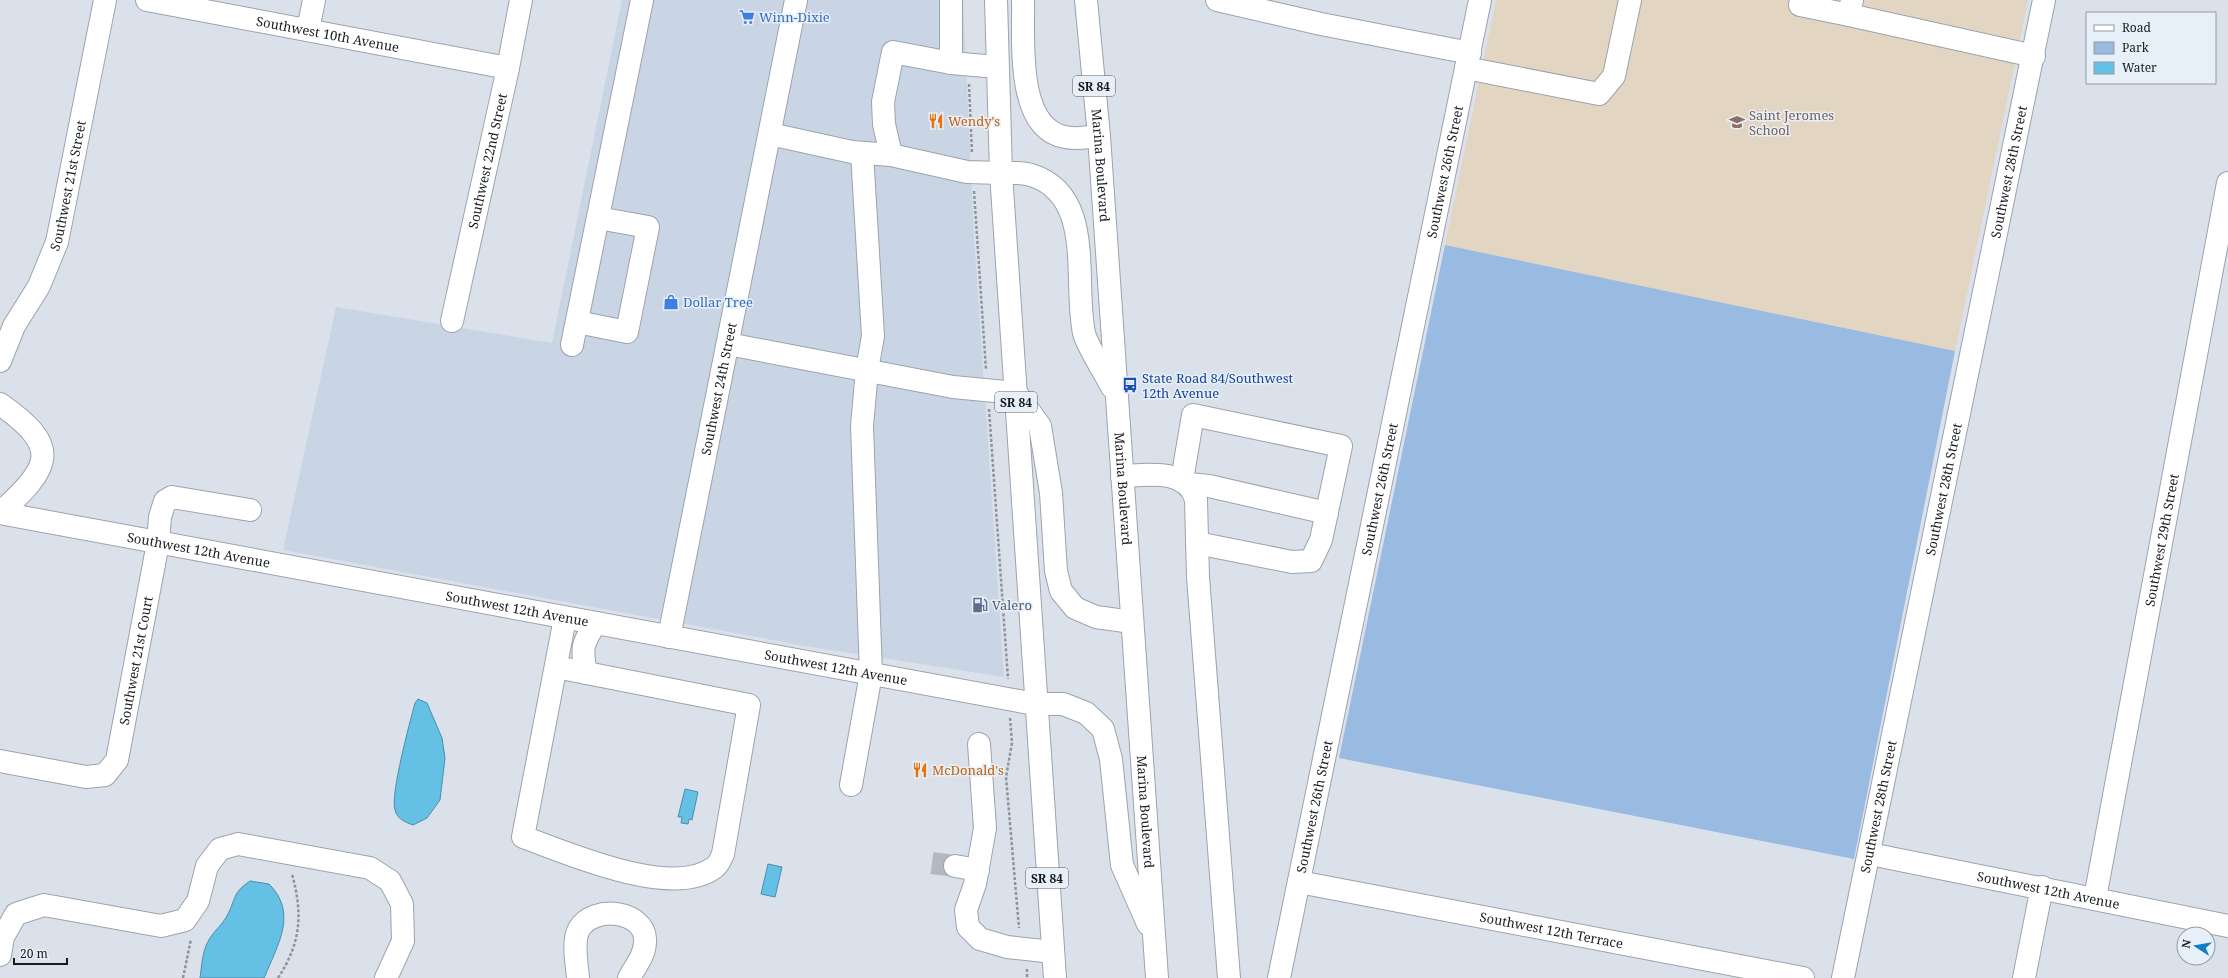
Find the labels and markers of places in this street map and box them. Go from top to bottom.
supermarket icon: Winn-Dixie [738,8,756,26]
place label: Winn-Dixie [759,8,830,26]
place label: Saint Jeromes School [1749,106,1834,139]
restaurant icon: Wendy's [927,112,945,130]
place label: Wendy's [948,112,1000,130]
school or university icon: Saint Jeromes School [1728,113,1746,131]
shop icon: Dollar Tree [662,293,680,311]
place label: Dollar Tree [683,293,753,311]
place label: State Road 84/Southwest 12th Avenue [1142,369,1294,402]
bus stop icon: State Road 84/Southwest 12th Avenue [1121,376,1139,394]
fuel station icon: Valero [971,596,989,614]
place label: Valero [992,596,1032,614]
restaurant icon: McDonald's [911,761,929,779]
place label: McDonald's [932,761,1004,779]

